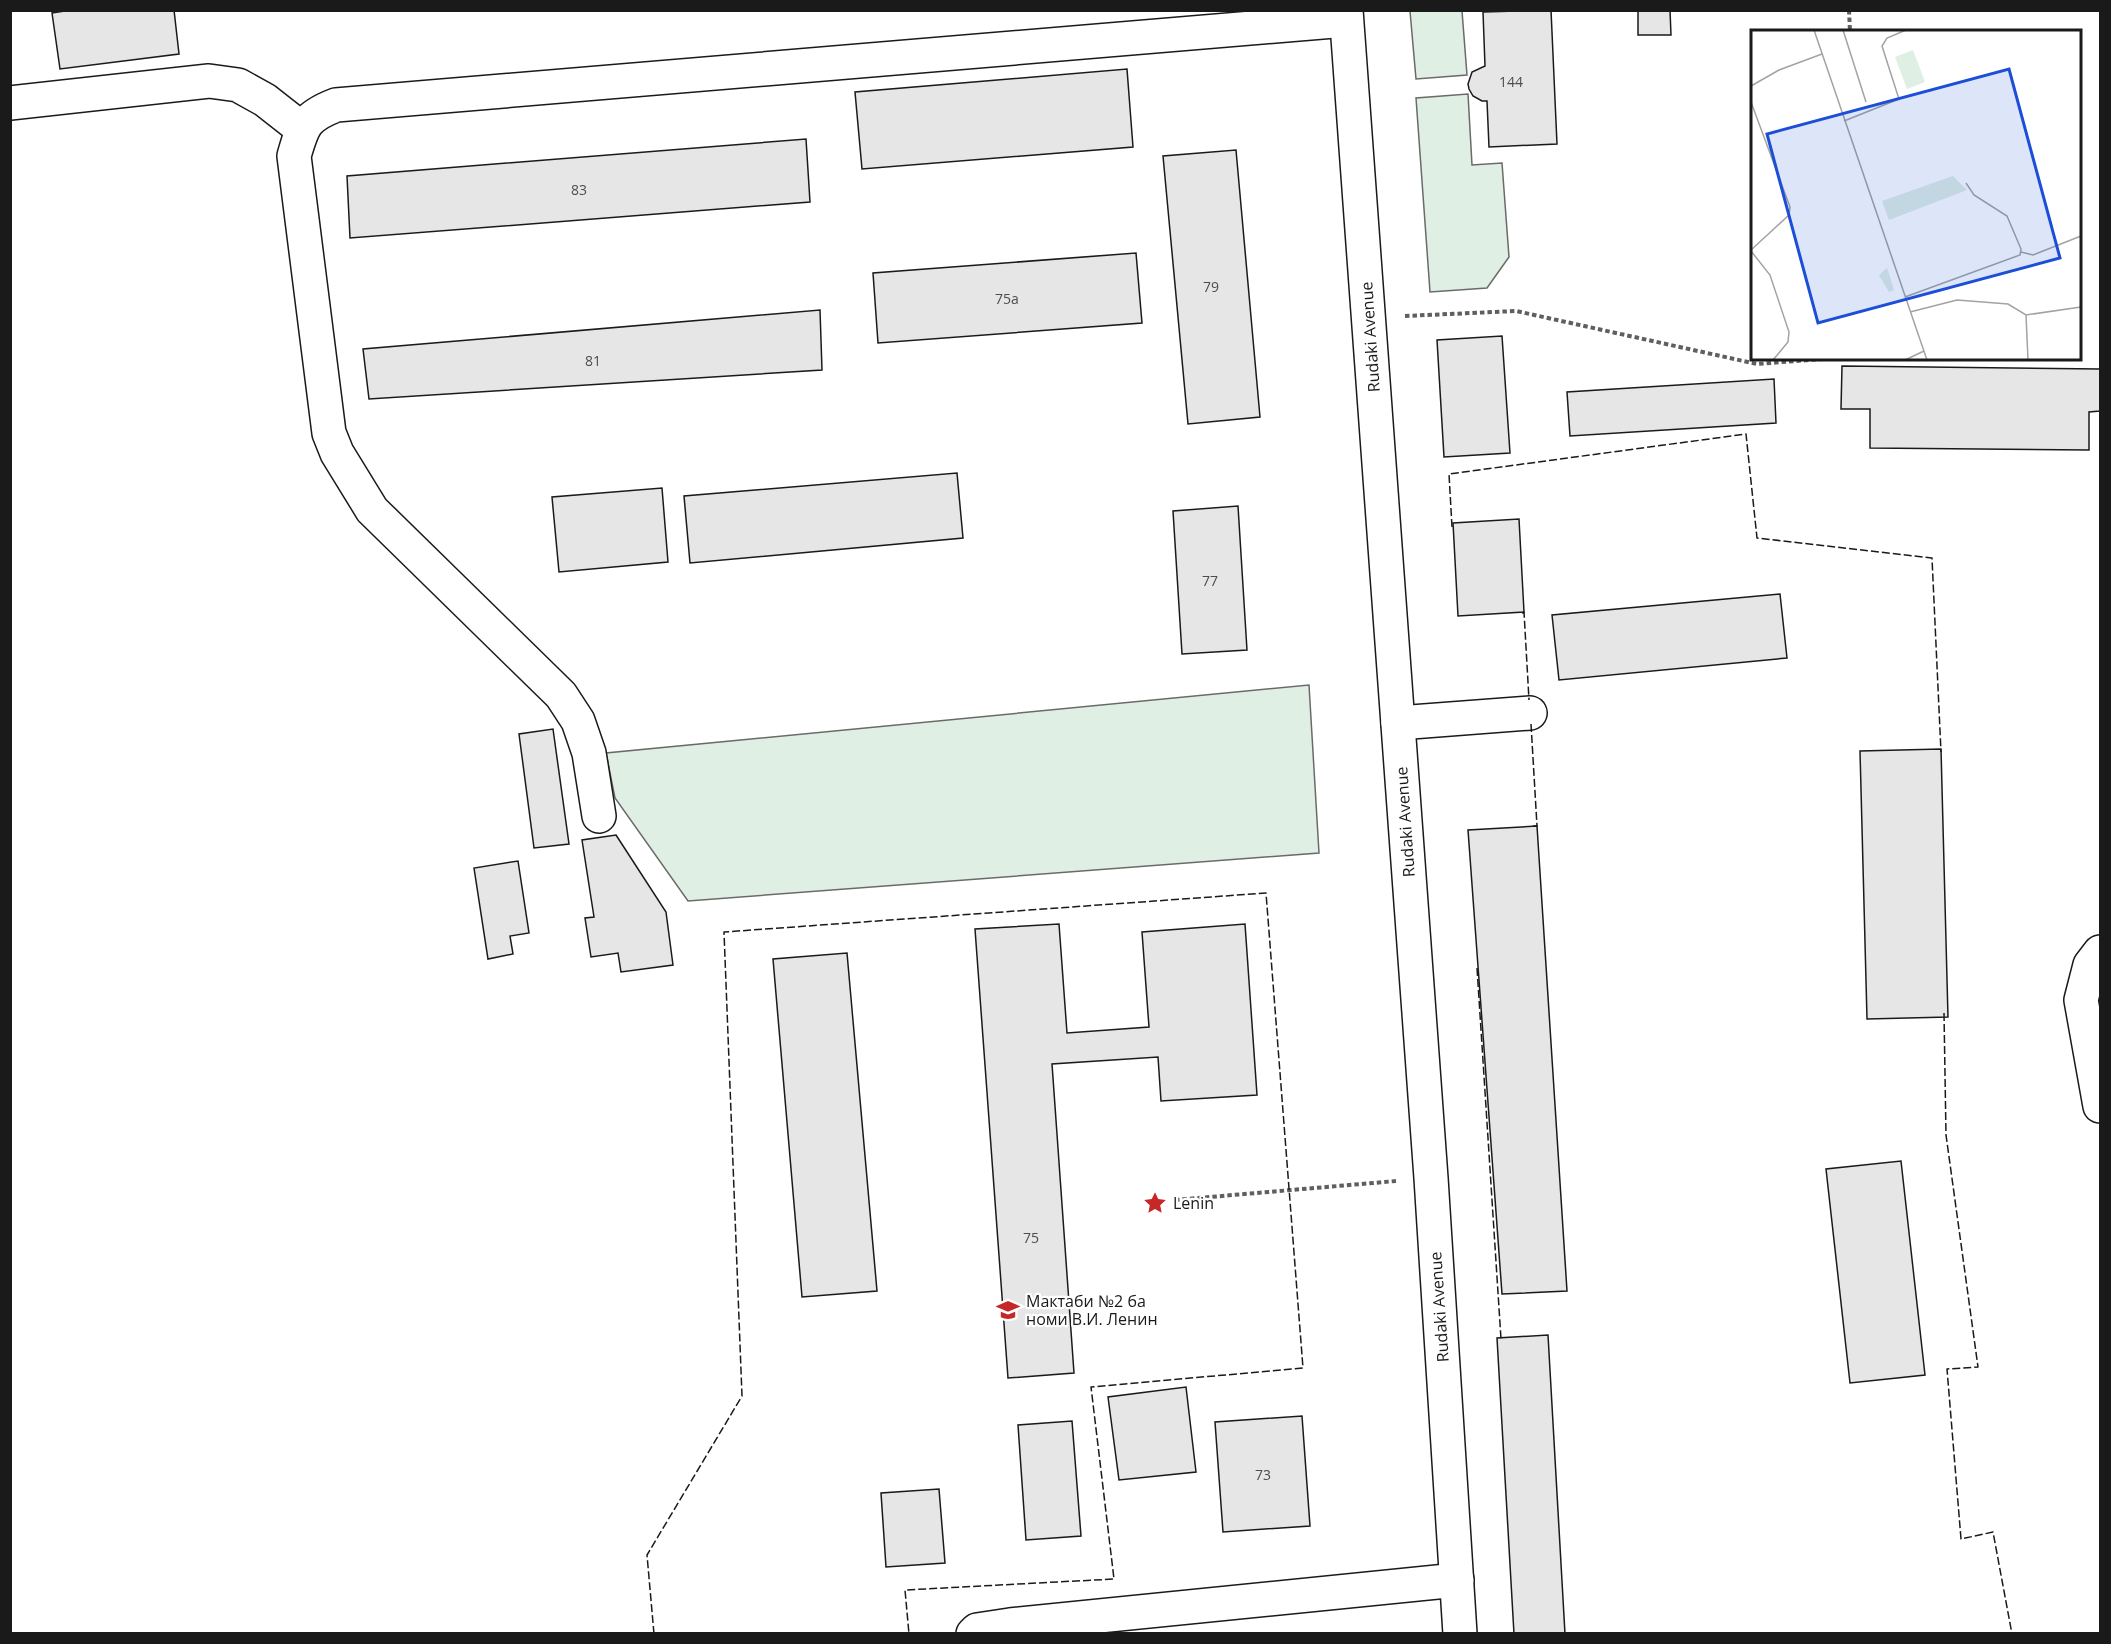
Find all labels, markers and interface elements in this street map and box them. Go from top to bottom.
inset map [1751,30,2081,360]
house number: 144 [1499,72,1523,91]
house number: 83 [571,180,587,199]
house number: 79 [1203,277,1219,296]
street label: Rudaki Avenue [1355,281,1385,393]
house number: 75а [995,289,1019,308]
house number: 81 [585,351,601,370]
house number: 77 [1202,571,1218,590]
street label: Rudaki Avenue [1390,766,1420,878]
place icon: Lenin [1142,1190,1168,1216]
place label: Lenin [1173,1192,1214,1214]
house number: 75 [1023,1228,1039,1247]
street label: Rudaki Avenue [1424,1251,1454,1363]
place label: Мактаби №2 ба номи В.И. Ленин [1026,1290,1158,1330]
school or university icon: Мактаби №2 ба номи В.И. Ленин [995,1297,1021,1323]
house number: 73 [1255,1465,1271,1484]

